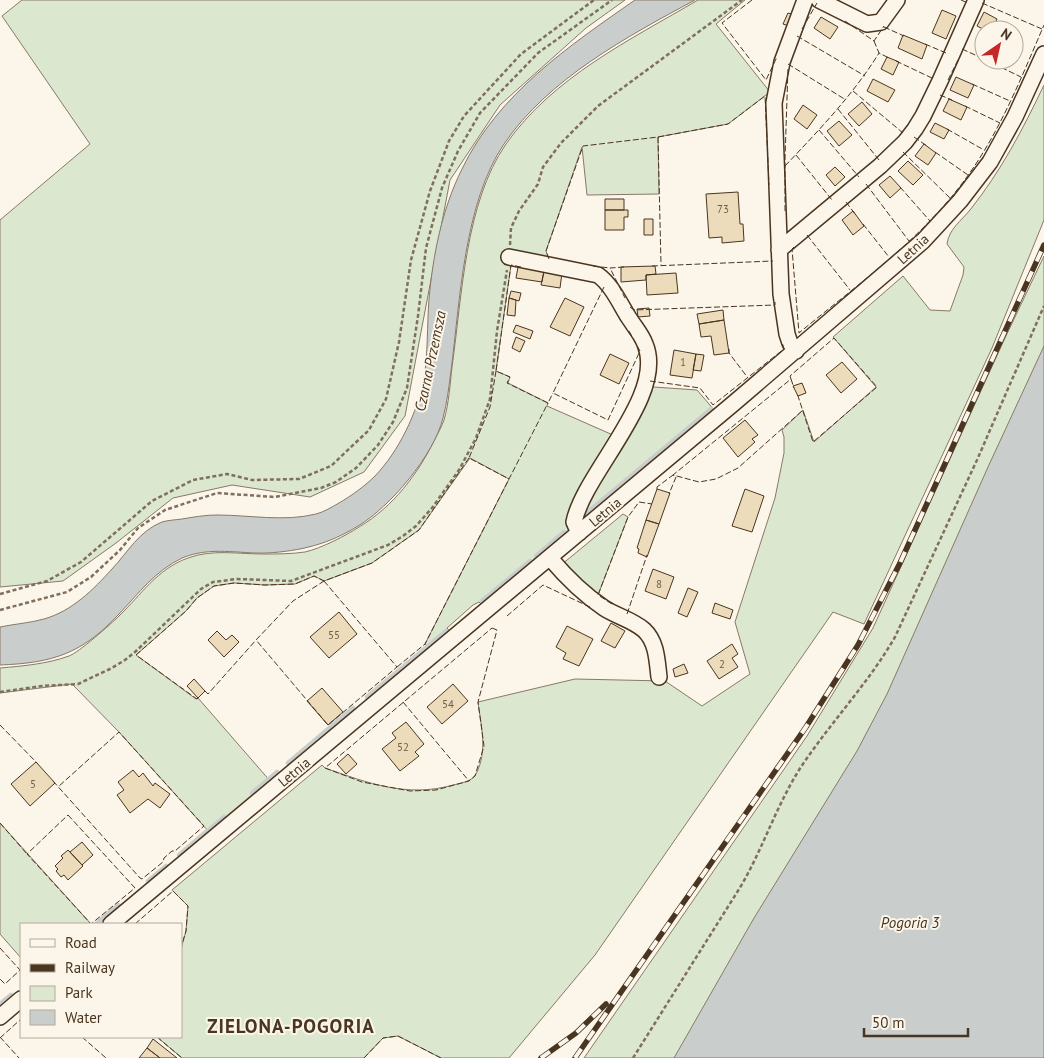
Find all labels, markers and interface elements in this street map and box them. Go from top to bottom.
north arrow [974,20,1024,70]
text: N [997,24,1015,44]
house number: 73 [717,202,729,216]
street label: Letnia [893,230,933,268]
water label: Czarna Przemsza [410,308,450,413]
house number: 1 [680,355,686,369]
street label: Letnia [585,493,625,531]
house number: 8 [656,577,662,591]
house number: 55 [328,628,340,642]
house number: 2 [719,657,725,671]
house number: 54 [442,697,454,711]
house number: 52 [397,740,409,754]
street label: Letnia [274,753,314,791]
house number: 5 [30,777,36,791]
water label: Pogoria 3 [881,913,939,932]
legend [20,923,182,1038]
text: Road [65,933,97,952]
text: Railway [65,958,115,977]
text: Park [65,983,93,1002]
scale bar [864,1006,968,1038]
text: Water [65,1008,102,1027]
text: 50 m [872,1013,905,1032]
district label: ZIELONA-POGORIA [207,1014,375,1038]

